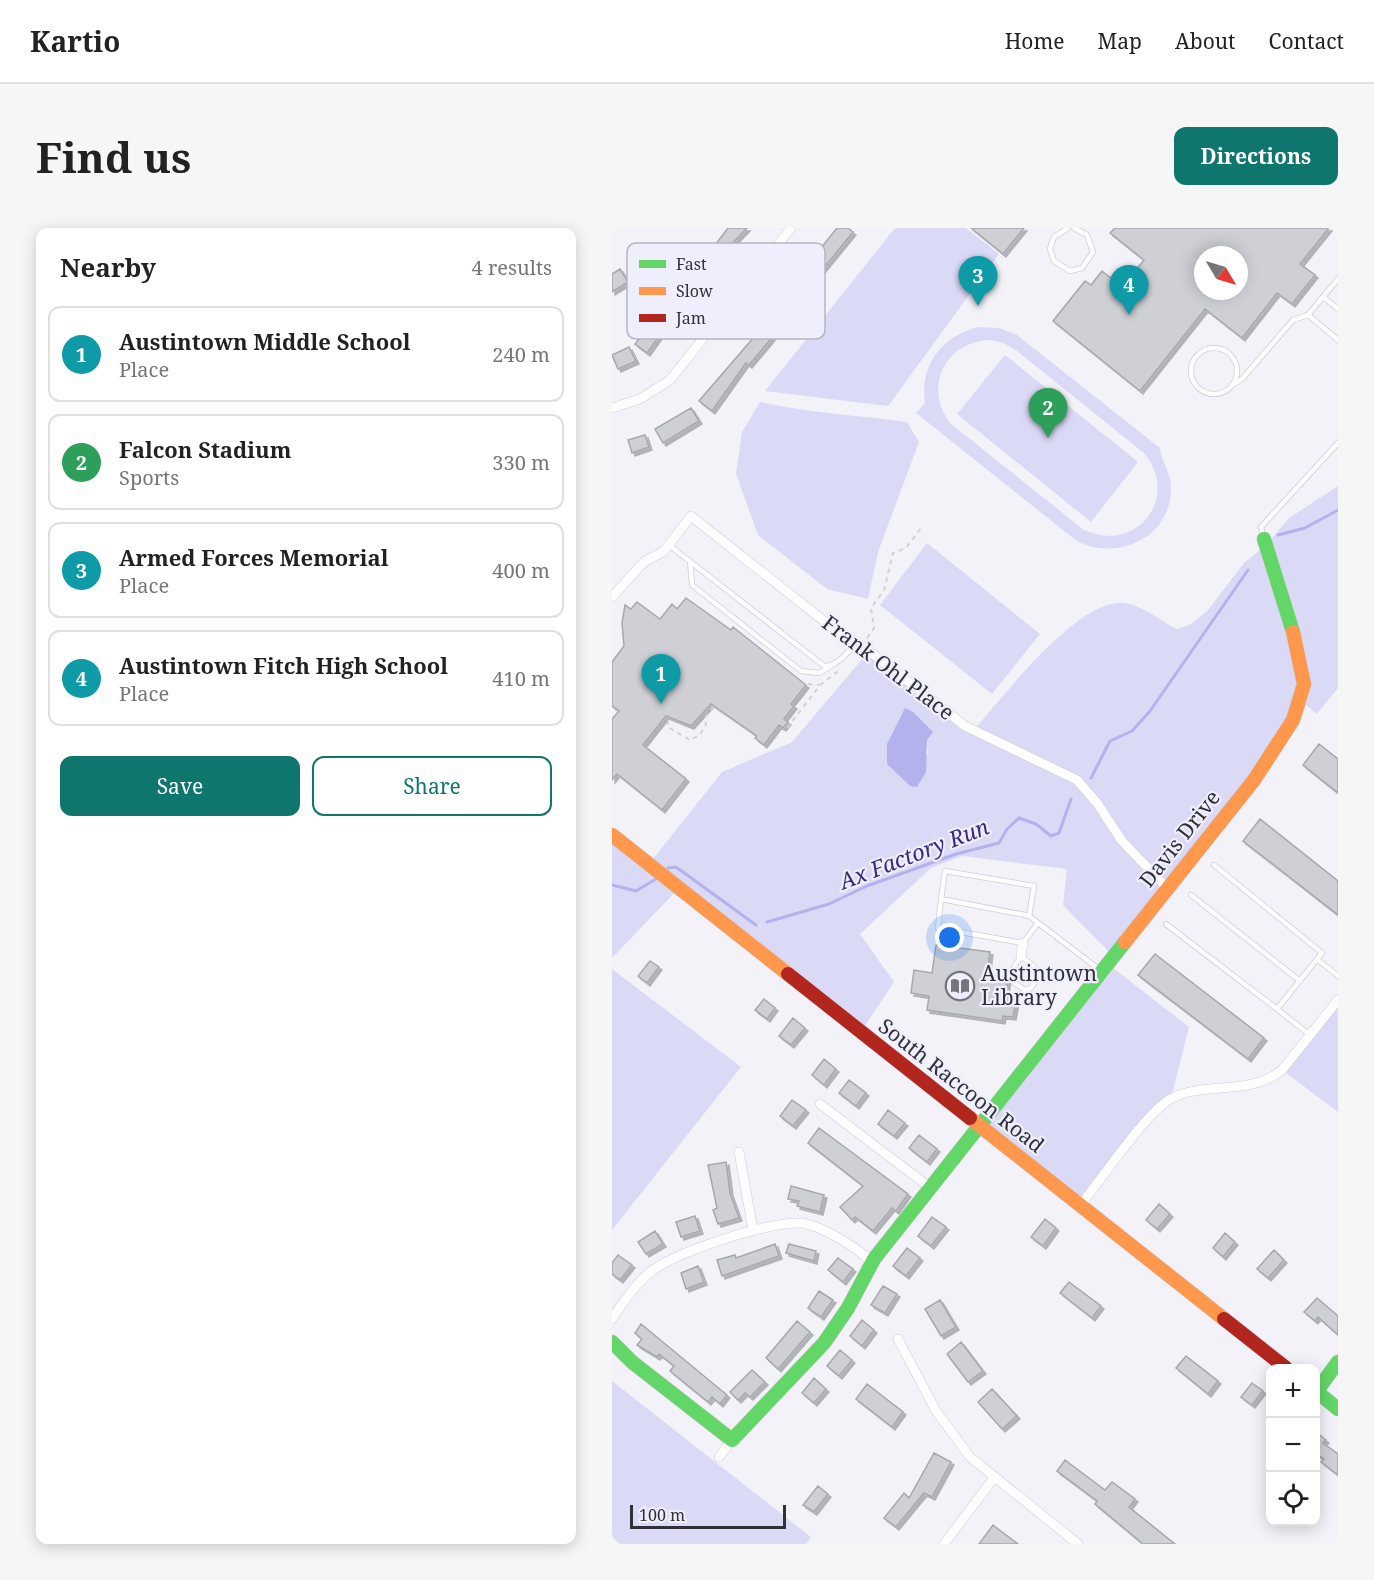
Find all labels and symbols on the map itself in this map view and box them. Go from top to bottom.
legend [627,243,825,339]
north arrow [1194,246,1248,300]
text: Fast [676,253,707,275]
pin: 3 [958,256,998,306]
pin: 4 [1110,266,1148,315]
text: Slow [676,280,713,302]
text: Jam [675,307,706,329]
pin: 2 [1028,388,1068,438]
street label: Frank Ohl Place [817,608,960,726]
pin: 1 [641,654,680,704]
street label: Davis Drive [1132,784,1226,893]
water label: Ax Factory Run [833,811,993,896]
your location [935,923,964,952]
place label: Austintown Library [981,959,1097,1011]
library icon: Austintown Library [944,970,976,1002]
street label: South Raccoon Road [873,1012,1050,1159]
scale bar [630,1502,786,1530]

